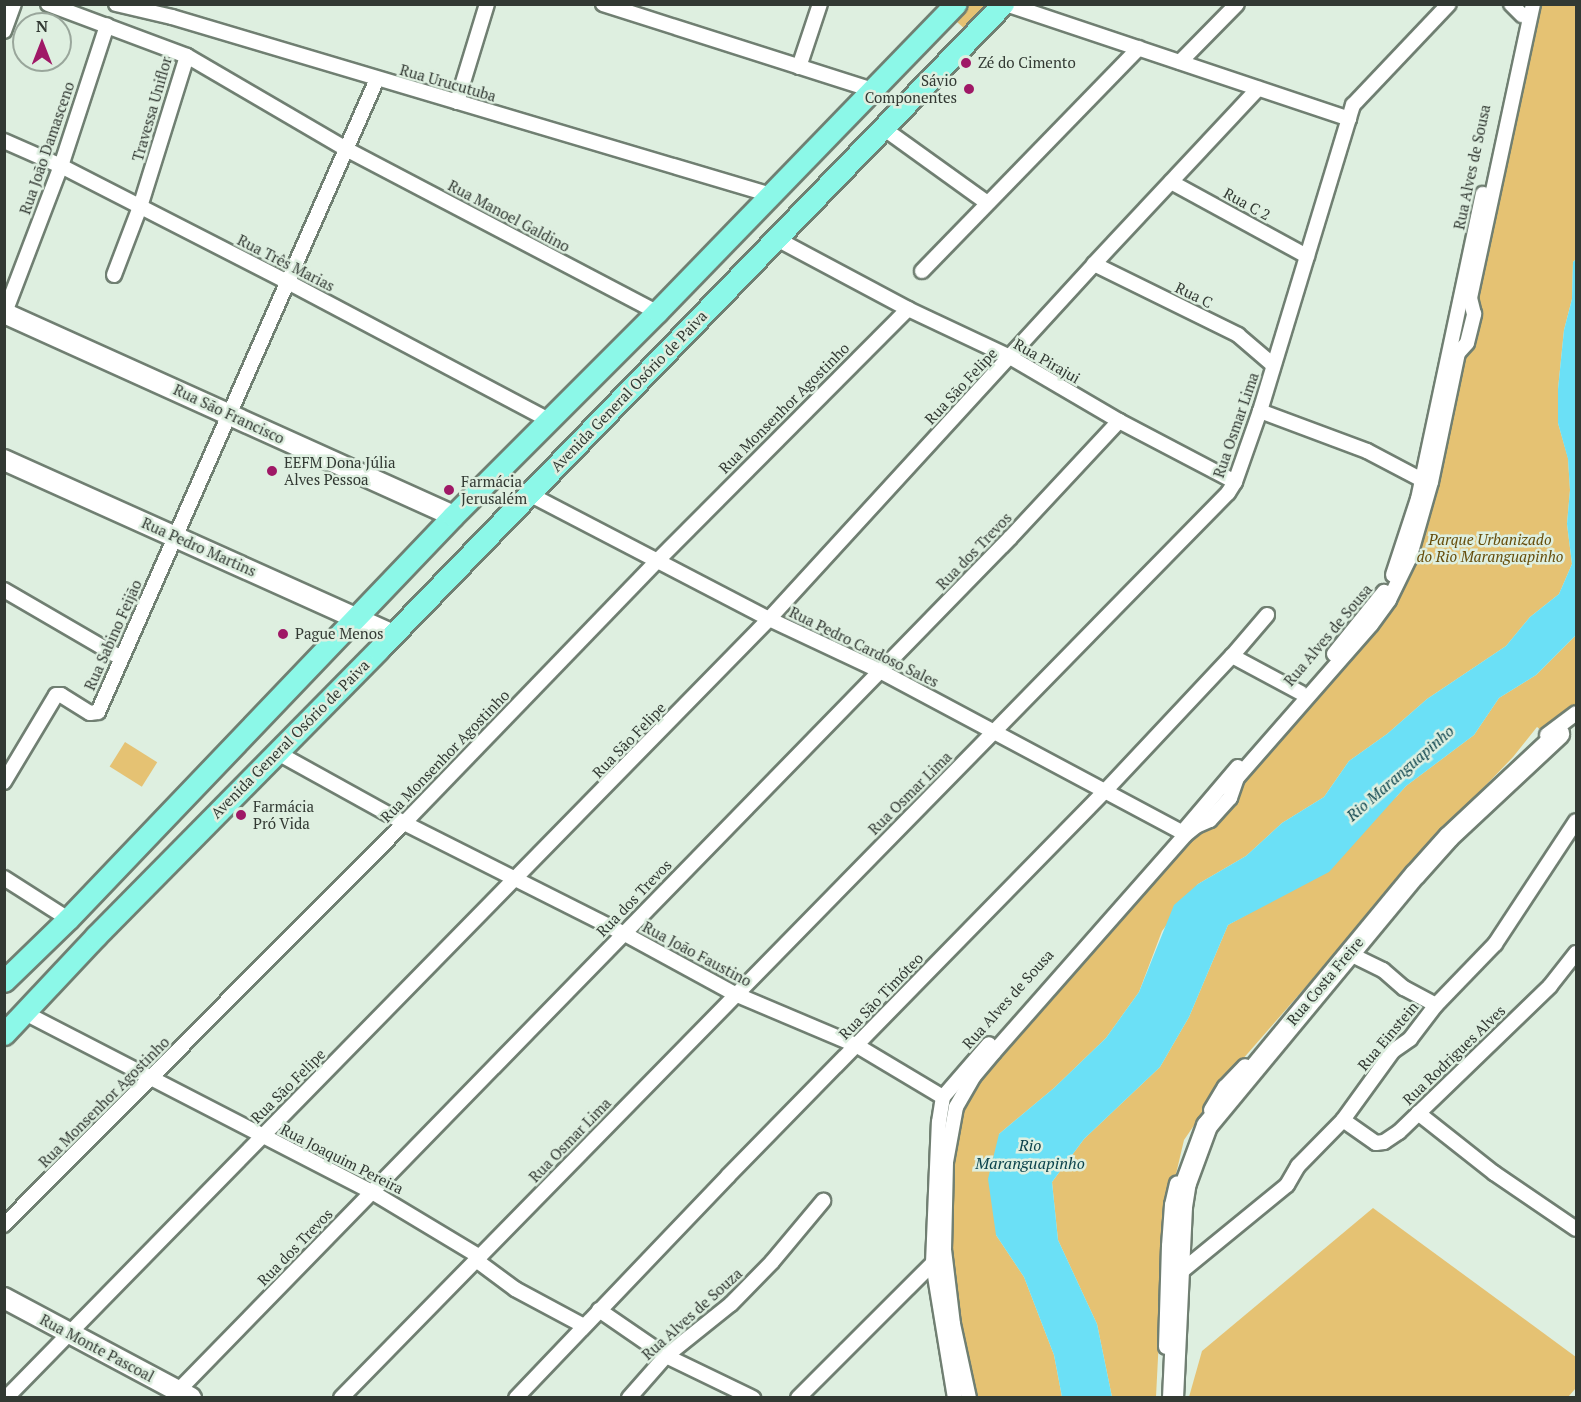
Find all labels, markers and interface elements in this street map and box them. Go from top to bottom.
north arrow [12,12,72,72]
text: N [36,15,48,37]
place label: Zé do Cimento [978,54,1076,72]
street label: Travessa Uniflor [128,55,176,163]
marker: Zé do Cimento [959,56,973,70]
street label: Rua Urucutuba [398,61,498,105]
place label: Sávio Componentes [865,71,957,106]
street label: Rua João Damasceno [16,79,78,217]
marker: Sávio Componentes [962,82,976,96]
street label: Rua Alves de Sousa [1450,103,1494,231]
street label: Rua Manoel Galdino [445,176,573,256]
street label: Rua C 2 [1220,184,1274,224]
street label: Rua Três Marias [234,231,338,295]
street label: Rua C [1173,278,1215,312]
street label: Avenida General Osório de Paiva [547,307,711,475]
street label: Rua Pirajui [1011,335,1083,387]
street label: Rua Monsenhor Agostinho [715,339,853,477]
street label: Rua São Felipe [921,344,1001,428]
street label: Rua Osmar Lima [1210,370,1262,480]
street label: Rua São Francisco [171,380,287,448]
place label: EEFM Dona Júlia Alves Pessoa [284,453,396,488]
marker: EEFM Dona Júlia Alves Pessoa [265,464,279,478]
place label: Farmácia Jerusalém [461,472,527,507]
marker: Farmácia Jerusalém [442,483,456,497]
street label: Rua dos Trevos [933,509,1015,593]
street label: Rua Pedro Martins [139,514,259,580]
park label: Parque Urbanizado do Rio Maranguapinho [1417,530,1563,565]
street label: Rua Sabino Feijão [81,577,145,693]
street label: Rua Alves de Sousa [1280,580,1376,690]
street label: Rua Pedro Cardoso Sales [787,603,941,691]
place label: Pague Menos [295,625,383,643]
marker: Pague Menos [276,627,290,641]
street label: Avenida General Osório de Paiva [207,656,373,822]
street label: Rua Monsenhor Agostinho [377,686,513,826]
street label: Rua São Felipe [589,699,669,781]
water label: Rio Maranguapinho [1342,721,1458,825]
street label: Rua Osmar Lima [865,748,955,838]
place label: Farmácia Pró Vida [253,797,314,832]
marker: Farmácia Pró Vida [234,808,248,822]
street label: Rua dos Trevos [593,856,675,940]
street label: Rua João Faustino [640,918,754,990]
street label: Rua Costa Freire [1283,933,1367,1029]
street label: Rua Alves de Sousa [959,946,1057,1052]
street label: Rua São Timóteo [835,949,927,1043]
street label: Rua Einstein [1354,998,1422,1074]
street label: Rua Rodrigues Alves [1399,1001,1509,1109]
street label: Rua Monsenhor Agostinho [35,1033,173,1171]
street label: Rua São Felipe [247,1045,329,1127]
street label: Rua Osmar Lima [525,1094,615,1186]
street label: Rua Joaquim Pereira [278,1120,406,1198]
water label: Rio Maranguapinho [975,1135,1085,1173]
street label: Rua dos Trevos [254,1205,336,1289]
street label: Rua Alves de Souza [638,1264,746,1364]
street label: Rua Monte Pascoal [37,1310,157,1386]

